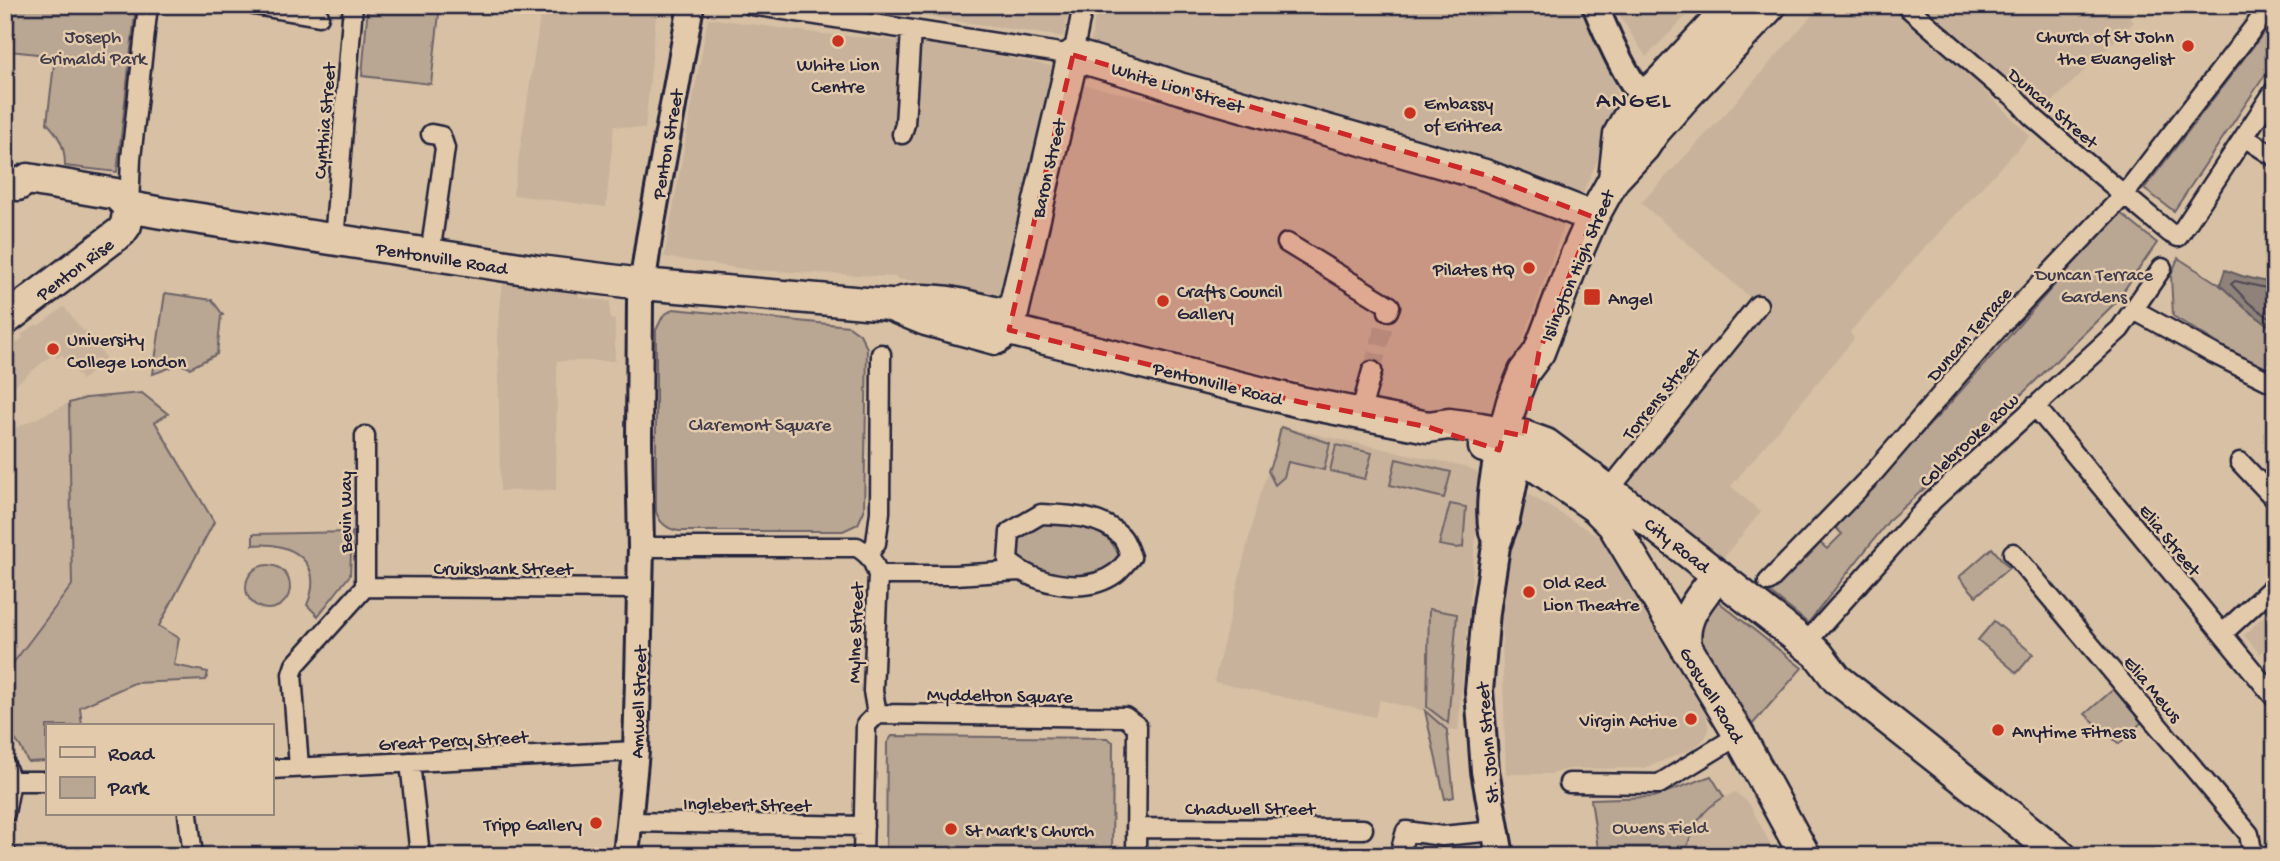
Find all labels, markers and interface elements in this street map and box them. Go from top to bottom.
park label: Joseph Grimaldi Park [39,27,148,72]
place label: Church of St John the Evangelist [2036,27,2176,72]
marker: White Lion Centre [830,33,846,49]
marker: Church of St John the Evangelist [2180,38,2196,54]
place label: White Lion Centre [797,55,879,100]
street label: White Lion Street [1108,58,1248,121]
street label: Cynthia Street [310,60,343,180]
street label: Duncan Street [2001,63,2103,156]
street label: Penton Street [648,86,691,202]
district label: ANGEL [1596,89,1672,116]
place label: Embassy of Eritrea [1424,94,1503,139]
marker: Embassy of Eritrea [1402,105,1418,121]
street label: Baron Street [1028,115,1073,222]
street label: Islington High Street [1537,185,1622,345]
street label: Penton Rise [32,234,120,308]
street label: Pentonville Road [373,239,511,282]
place label: Pilates HQ [1432,260,1515,283]
marker: Pilates HQ [1521,260,1537,276]
park label: Duncan Terrace Gardens [2033,265,2153,310]
place label: Crafts Council Gallery [1177,282,1283,327]
street label: Duncan Terrace [1922,283,2018,389]
marker: Angel [1582,287,1602,307]
place label: Angel [1608,289,1653,312]
marker: Crafts Council Gallery [1155,293,1171,309]
place label: University College London [67,330,186,375]
marker: University College London [45,341,61,357]
street label: Torrens Street [1618,343,1708,447]
street label: Pentonville Road [1149,358,1286,413]
street label: Colebrooke Row [1916,389,2025,494]
park label: Claremont Square [689,415,831,438]
street label: Bevin Way [336,471,359,554]
street label: Elia Street [2132,501,2206,584]
street label: City Road [1638,514,1715,581]
street label: Cruikshank Street [434,559,575,582]
place label: Old Red Lion Theatre [1543,573,1640,618]
street label: Mylne Street [844,580,871,684]
marker: Old Red Lion Theatre [1521,584,1537,600]
street label: Amwell Street [627,643,654,759]
street label: Goswell Road [1672,644,1749,749]
street label: Elia Mews [2117,652,2186,729]
street label: St. John Street [1473,679,1506,804]
street label: Myddelton Square [927,685,1073,710]
place label: Virgin Active [1578,711,1677,734]
marker: Virgin Active [1683,711,1699,727]
marker: Anytime Fitness [1990,722,2006,738]
place label: Anytime Fitness [2012,722,2137,745]
legend [46,724,273,816]
street label: Great Percy Street [378,727,531,758]
text: Road [108,744,156,769]
text: Park [107,778,151,803]
street label: Inglebert Street [683,794,813,819]
street label: Chadwell Street [1185,799,1317,822]
place label: Tripp Gallery [483,815,583,838]
marker: Tripp Gallery [588,815,604,831]
park label: Owens Field [1612,818,1710,841]
marker: St Mark's Church [943,821,959,837]
place label: St Mark's Church [965,821,1094,844]

